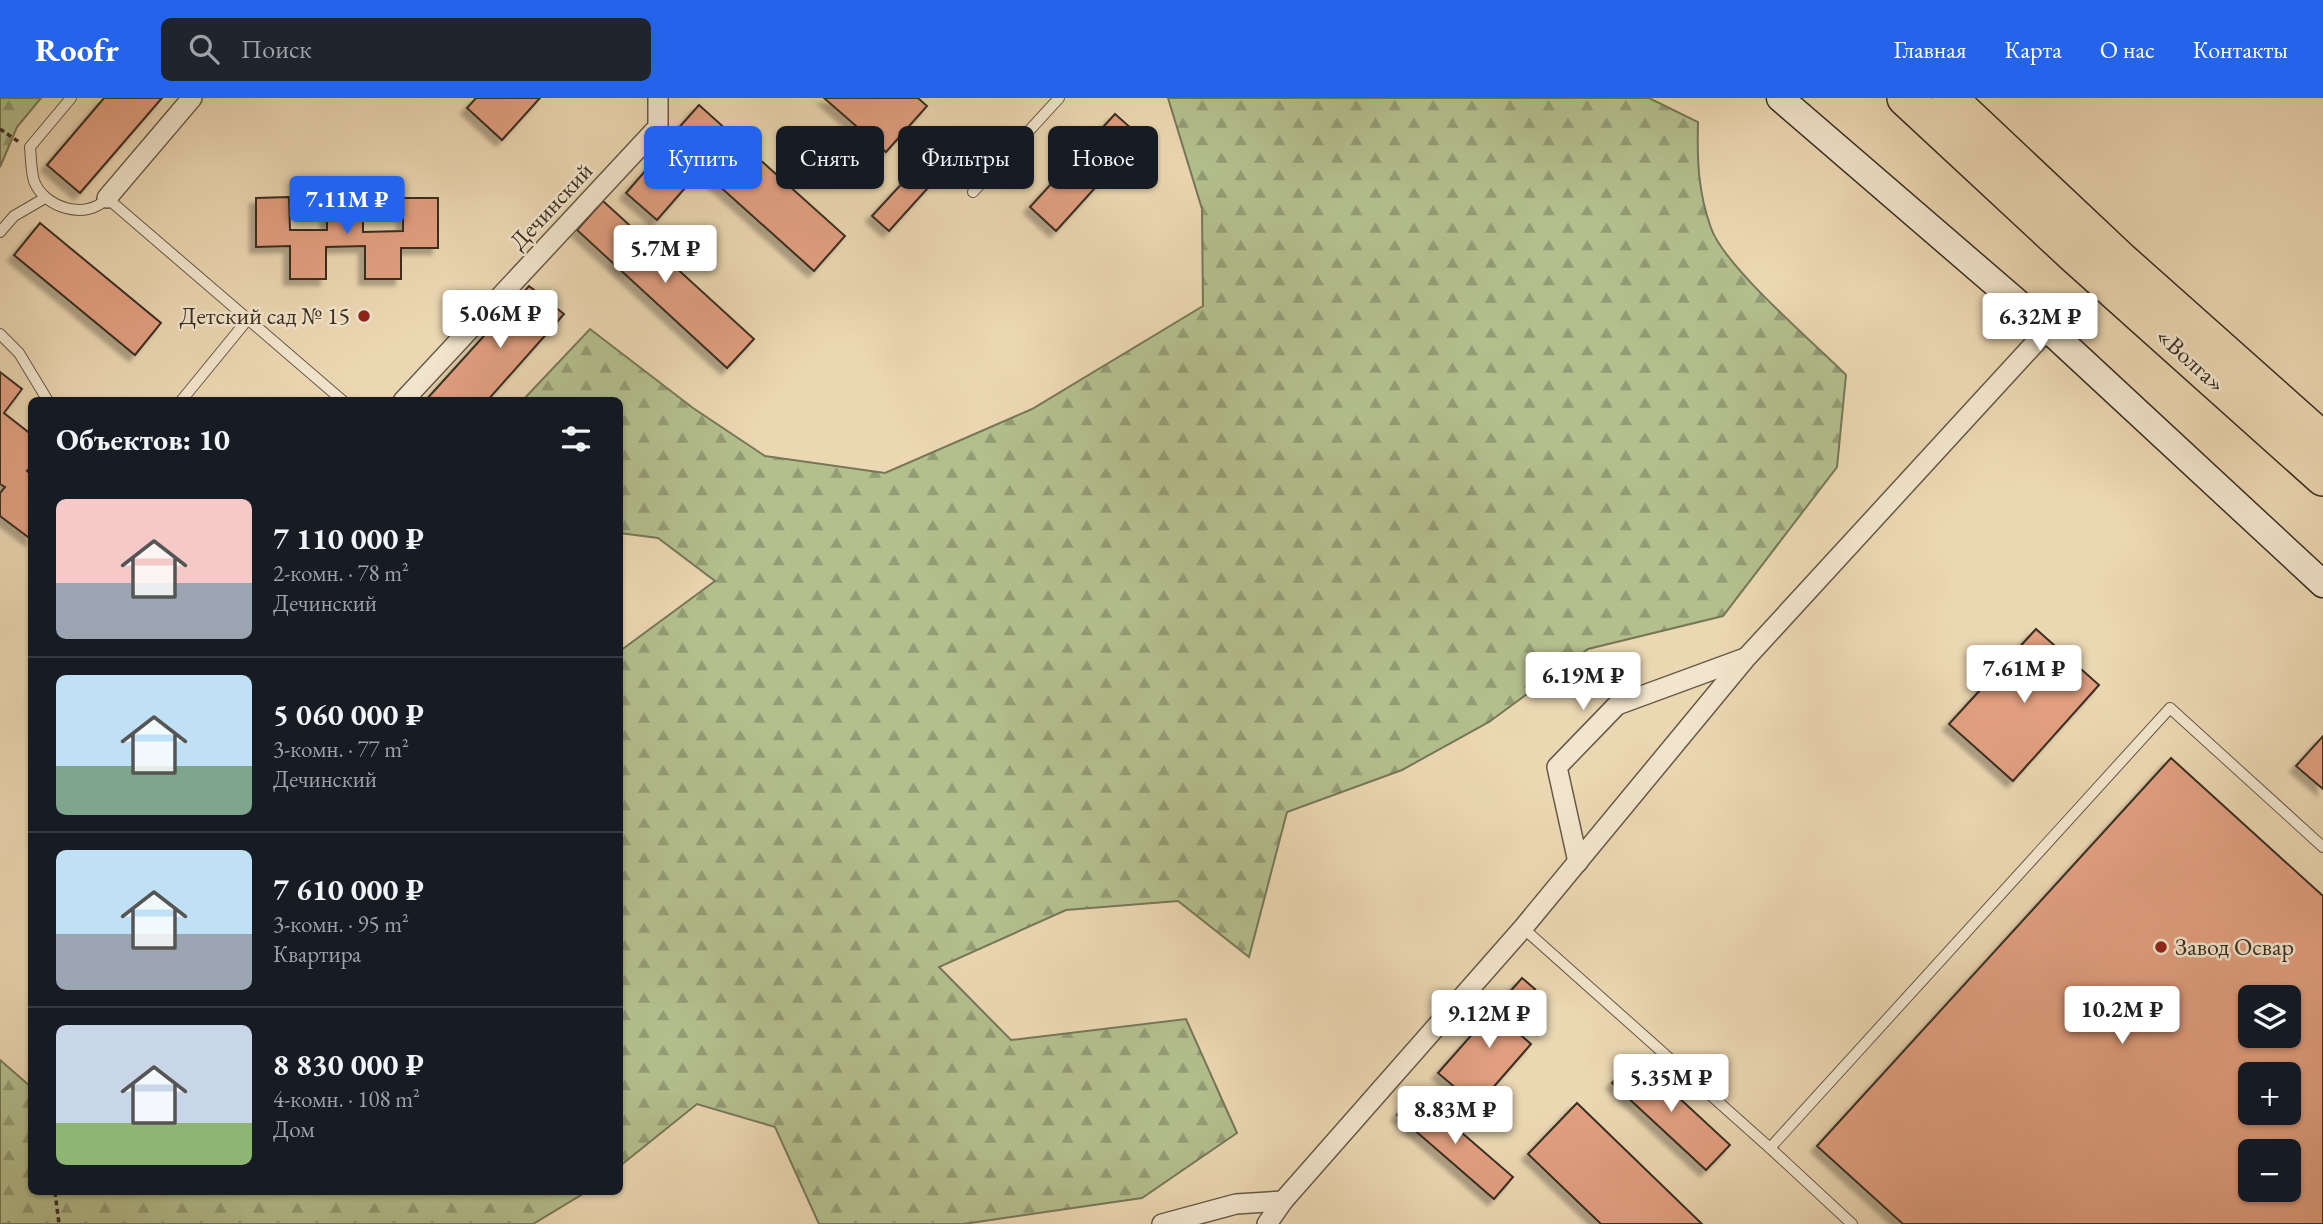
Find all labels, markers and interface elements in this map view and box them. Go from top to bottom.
search box [161,18,651,81]
text: Roofr [35,28,119,71]
icon: search [185,30,223,68]
text: Поиск [241,32,312,66]
text: Главная [1893,34,1967,65]
text: Карта [2005,34,2062,65]
text: О нас [2100,34,2155,65]
text: Контакты [2193,34,2288,65]
chip: Купить [644,126,762,189]
chip: Снять [776,126,884,189]
chip: Фильтры [898,126,1034,189]
chip: Новое [1048,126,1158,189]
street label: Дечинский [502,155,599,256]
pin: 7.11M ₽ [282,176,412,236]
text: 7.11M ₽ [306,184,388,214]
pin: 5.7M ₽ [608,226,722,285]
text: 5.7M ₽ [630,233,700,263]
pin: 5.06M ₽ [435,290,565,350]
pin: 6.32M ₽ [1975,294,2105,353]
text: 5.06M ₽ [459,298,541,328]
place label: Детский сад № 15 [180,300,350,331]
text: 6.32M ₽ [1999,301,2081,331]
marker: Детский сад № 15 [356,308,372,324]
street label: «Волга» [2150,320,2233,399]
text: Объектов: 10 [56,420,230,459]
icon: filters [557,420,595,458]
text: 7 110 000 ₽ [273,519,424,558]
icon: home [112,527,196,611]
text: 2-комн. · 78 m² [273,558,409,588]
text: Дечинский [273,588,377,618]
pin: 7.61M ₽ [1959,646,2089,705]
pin: 6.19M ₽ [1518,652,1648,712]
text: 7.61M ₽ [1983,653,2065,683]
text: 6.19M ₽ [1542,660,1624,690]
text: 5 060 000 ₽ [273,695,424,734]
icon: home [112,703,196,787]
text: 3-комн. · 77 m² [273,734,409,764]
text: Дечинский [273,764,377,794]
text: 7 610 000 ₽ [273,870,424,909]
icon: home [112,878,196,962]
text: 3-комн. · 95 m² [273,909,409,939]
place label: Завод Освар [2175,931,2294,962]
text: Квартира [273,939,361,969]
marker: Завод Освар [2153,939,2169,955]
map controls [2238,985,2301,1202]
button: layers [2238,985,2301,1048]
pin: 10.2M ₽ [2057,986,2187,1046]
pin: 9.12M ₽ [1424,990,1554,1050]
text: 10.2M ₽ [2081,994,2163,1024]
text: 9.12M ₽ [1448,998,1530,1028]
text: 8 830 000 ₽ [273,1045,424,1084]
icon: home [112,1053,196,1137]
pin: 5.35M ₽ [1606,1054,1736,1114]
text: 5.35M ₽ [1630,1062,1712,1092]
button: + [2238,1062,2301,1125]
text: 4-комн. · 108 m² [273,1084,420,1114]
pin: 8.83M ₽ [1390,1086,1520,1146]
text: 8.83M ₽ [1414,1094,1496,1124]
text: Дом [273,1114,315,1144]
button: − [2238,1139,2301,1202]

